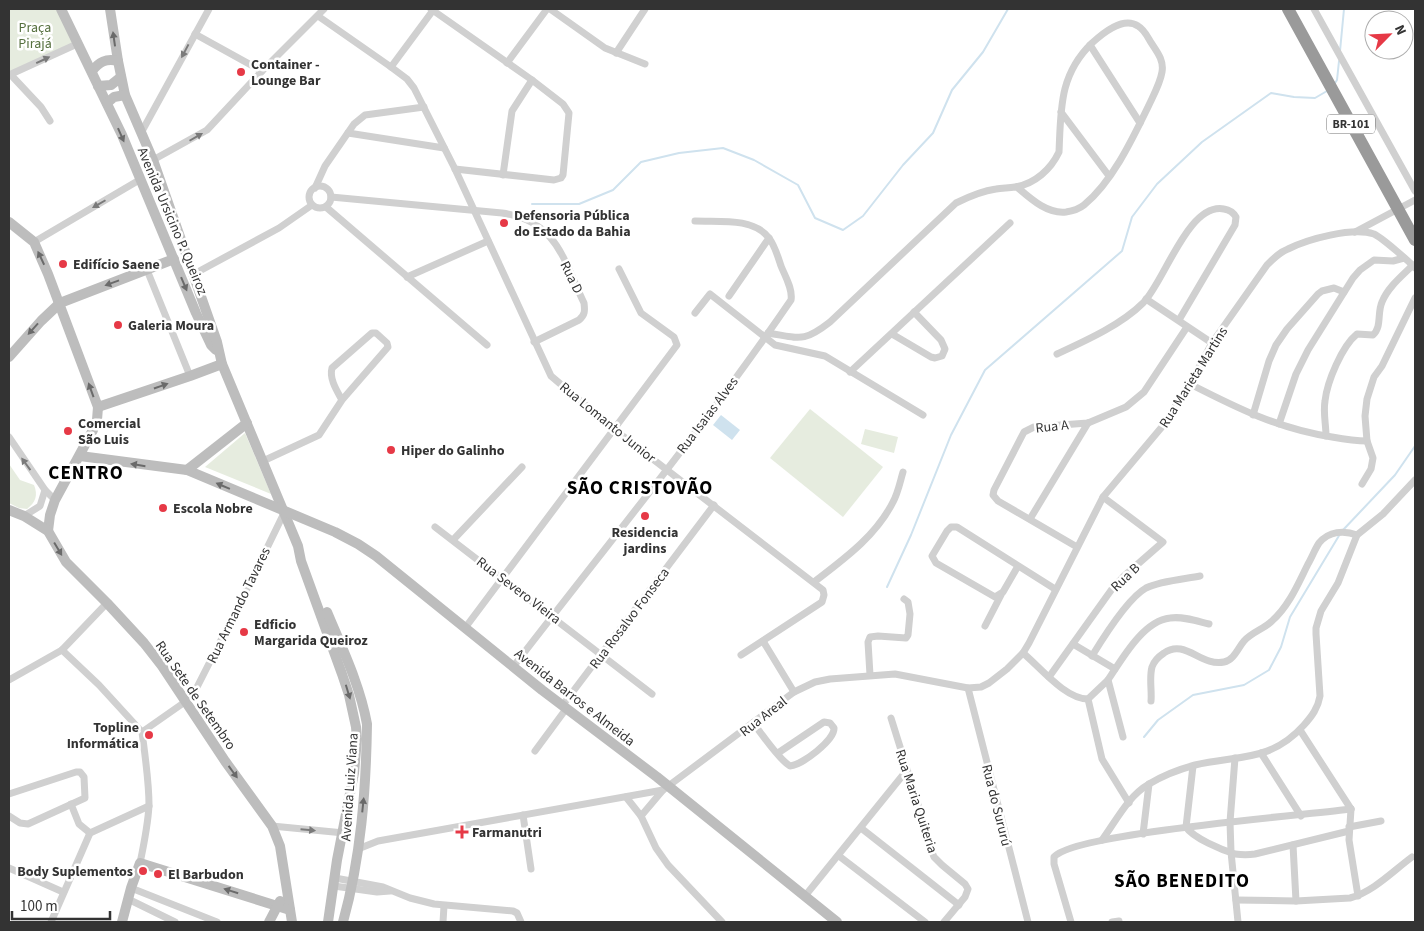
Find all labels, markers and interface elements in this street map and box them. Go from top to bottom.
north arrow [1364,10,1414,60]
park label: Praça Pirajá [18,18,52,54]
text: N [1389,22,1411,38]
one-way arrow [110,30,118,46]
one-way arrow [181,44,189,59]
place label: Container - Lounge Bar [251,55,321,91]
one-way arrow [36,56,50,64]
marker: Container - Lounge Bar [235,66,247,78]
road number: BR-101 [1327,115,1375,134]
one-way arrow [118,128,126,142]
one-way arrow [190,132,203,141]
street label: Avenida Ursicino P. Queiroz [132,144,212,298]
one-way arrow [91,200,106,208]
place label: Defensoria Pública do Estado da Bahia [514,206,631,242]
marker: Defensoria Pública do Estado da Bahia [498,217,510,229]
one-way arrow [37,251,45,265]
place label: Edifício Saene [73,255,160,275]
marker: Edifício Saene [57,258,69,270]
street label: Rua D [555,258,588,297]
one-way arrow [181,277,189,291]
one-way arrow [104,280,119,287]
place label: Galeria Moura [128,316,214,336]
marker: Galeria Moura [112,319,124,331]
one-way arrow [27,323,39,335]
street label: Rua Marieta Martins [1155,323,1233,432]
street label: Rua Isaias Alves [672,373,743,458]
street label: Rua Lomanto Junior [555,378,660,468]
one-way arrow [87,382,95,397]
one-way arrow [153,382,168,389]
place label: Comercial São Luis [78,414,140,450]
street label: Rua A [1035,415,1070,439]
marker: Comercial São Luis [62,425,74,437]
place label: Hiper do Galinho [401,441,505,461]
marker: Hiper do Galinho [385,444,397,456]
one-way arrow [21,458,32,471]
district label: CENTRO [48,460,124,487]
one-way arrow [130,461,146,469]
district label: SÃO CRISTOVÃO [567,475,713,502]
one-way arrow [216,481,230,489]
place label: Escola Nobre [173,499,253,519]
marker: Escola Nobre [157,502,169,514]
marker: Residencia jardins [639,510,651,522]
place label: Residencia jardins [612,523,678,559]
one-way arrow [53,542,62,555]
street label: Rua Armando Tavares [202,544,276,667]
street label: Rua Severo Vieira [472,552,565,629]
street label: Rua B [1107,559,1145,597]
street label: Rua Rosalvo Fonseca [585,564,675,673]
place label: Edficio Margarida Queiroz [254,615,368,651]
marker: Edficio Margarida Queiroz [238,626,250,638]
street label: Rua Sete de Setembro [150,637,240,754]
street label: Avenida Barros e Almeida [510,644,639,751]
one-way arrow [344,684,352,699]
street label: Rua Areal [736,692,792,742]
place label: Topline Informática [67,718,139,754]
marker: Topline Informática [143,729,155,741]
street label: Avenida Luiz Viana [336,732,364,842]
street label: Rua Maria Quiteria [890,747,942,856]
street label: Rua do Sururú [976,762,1016,848]
one-way arrow [228,765,238,779]
one-way arrow [359,797,367,813]
place label: Farmanutri [472,823,542,843]
one-way arrow [300,826,316,834]
marker: Farmanutri [456,826,468,838]
place label: Body Suplementos [17,862,133,882]
marker: Body Suplementos [137,865,149,877]
place label: El Barbudon [168,865,244,885]
marker: El Barbudon [152,868,164,880]
district label: SÃO BENEDITO [1114,868,1250,895]
one-way arrow [223,887,238,895]
scale bar [12,888,110,920]
text: 100 m [20,896,58,917]

